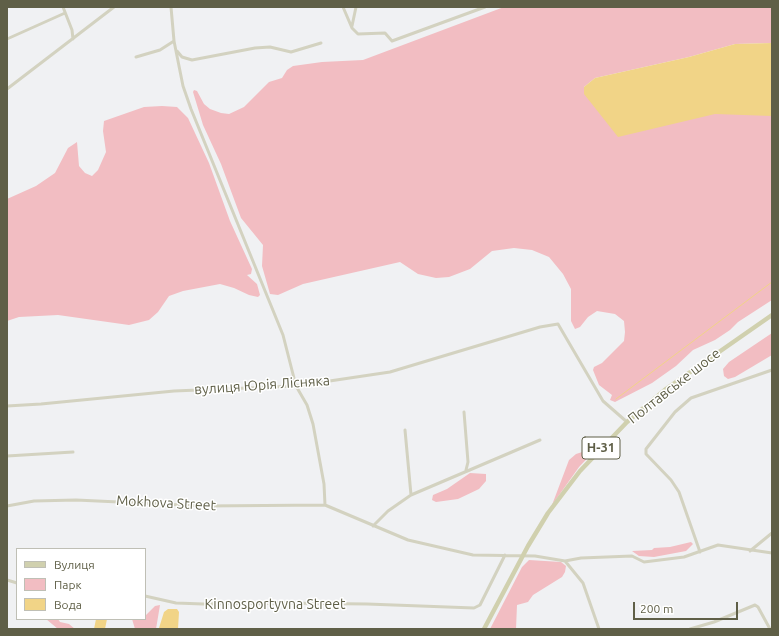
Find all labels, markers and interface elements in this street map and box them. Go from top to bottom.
street label: Полтавське шосе [624,345,724,427]
street label: вулиця Юрія Лісняка [194,372,330,398]
road number: Н-31 [582,437,620,459]
street label: Mokhova Street [116,492,216,514]
legend [16,548,146,620]
text: Вулиця [54,558,95,571]
text: Парк [54,578,82,591]
scale bar [635,594,740,620]
street label: Kinnosportyvna Street [205,596,345,612]
text: Вода [54,598,82,611]
text: 200 m [640,602,673,615]

